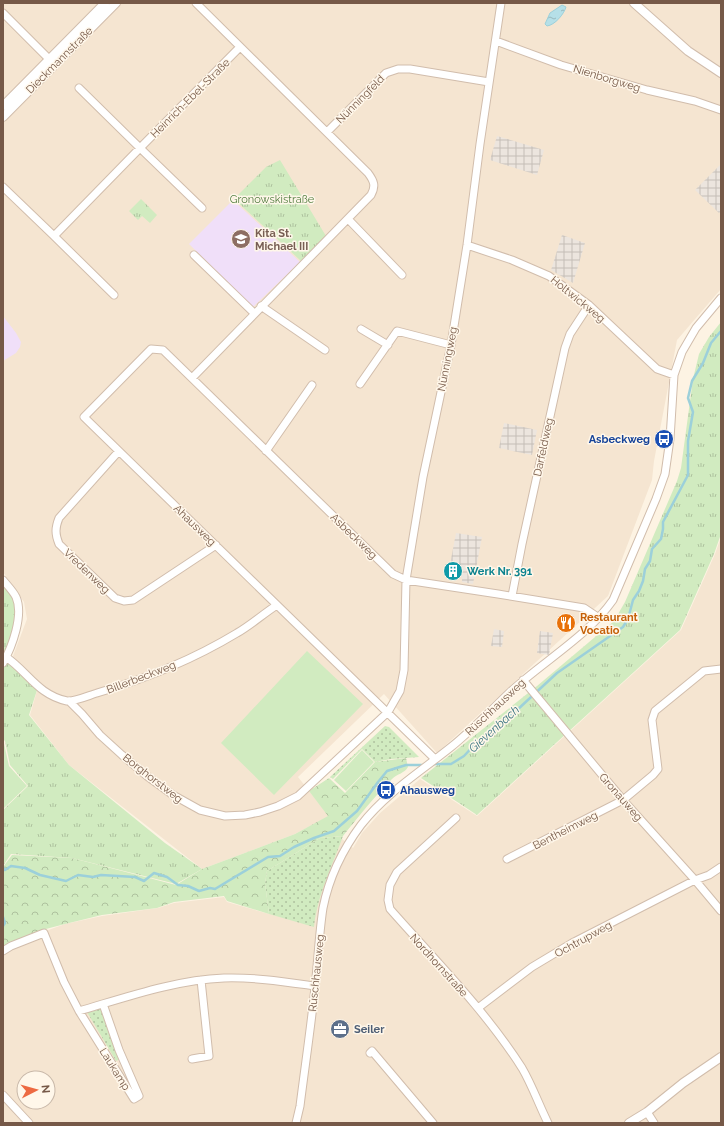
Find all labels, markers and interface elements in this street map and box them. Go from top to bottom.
street label: Dieckmannstraße [23,24,96,96]
street label: Heinrich-Ebel-Straße [148,56,233,141]
street label: Nienborgweg [572,62,642,95]
street label: Nünningfeld [333,72,387,126]
park label: Gronowskistraße [230,193,315,206]
place label: Kita St. Michael III [255,227,308,253]
school or university icon: Kita St. Michael III [230,228,252,250]
street label: Holtwickweg [548,273,608,325]
street label: Nünningweg [435,326,460,392]
street label: Darfeldweg [531,417,556,478]
bus stop icon: Asbeckweg [653,428,675,450]
place label: Asbeckweg [589,433,650,446]
street label: Ahausweg [171,502,218,549]
street label: Asbeckweg [328,511,380,562]
street label: Vredenweg [61,546,112,596]
building icon: Werk Nr. 391 [442,560,464,582]
place label: Werk Nr. 391 [467,565,533,578]
place label: Restaurant Vocatio [580,611,639,637]
restaurant icon: Restaurant Vocatio [555,612,577,634]
street label: Billerbeckweg [105,658,178,697]
street label: Rüschhausweg [463,676,528,739]
water label: Gievenbach [466,702,522,755]
street label: Borghorstweg [120,751,185,806]
street label: Gronauweg [596,771,645,824]
bus stop icon: Ahausweg [375,779,397,801]
place label: Ahausweg [400,784,455,797]
street label: Bentheimweg [531,809,600,852]
street label: Ochtrupweg [552,918,614,960]
street label: Nordhornstraße [407,931,471,1000]
street label: Rüschhausweg [306,934,327,1012]
office icon: Seiler [329,1018,351,1040]
place label: Seiler [354,1023,385,1036]
street label: Laukamp [96,1046,133,1093]
north arrow [16,1070,56,1110]
text: N [39,1084,52,1094]

